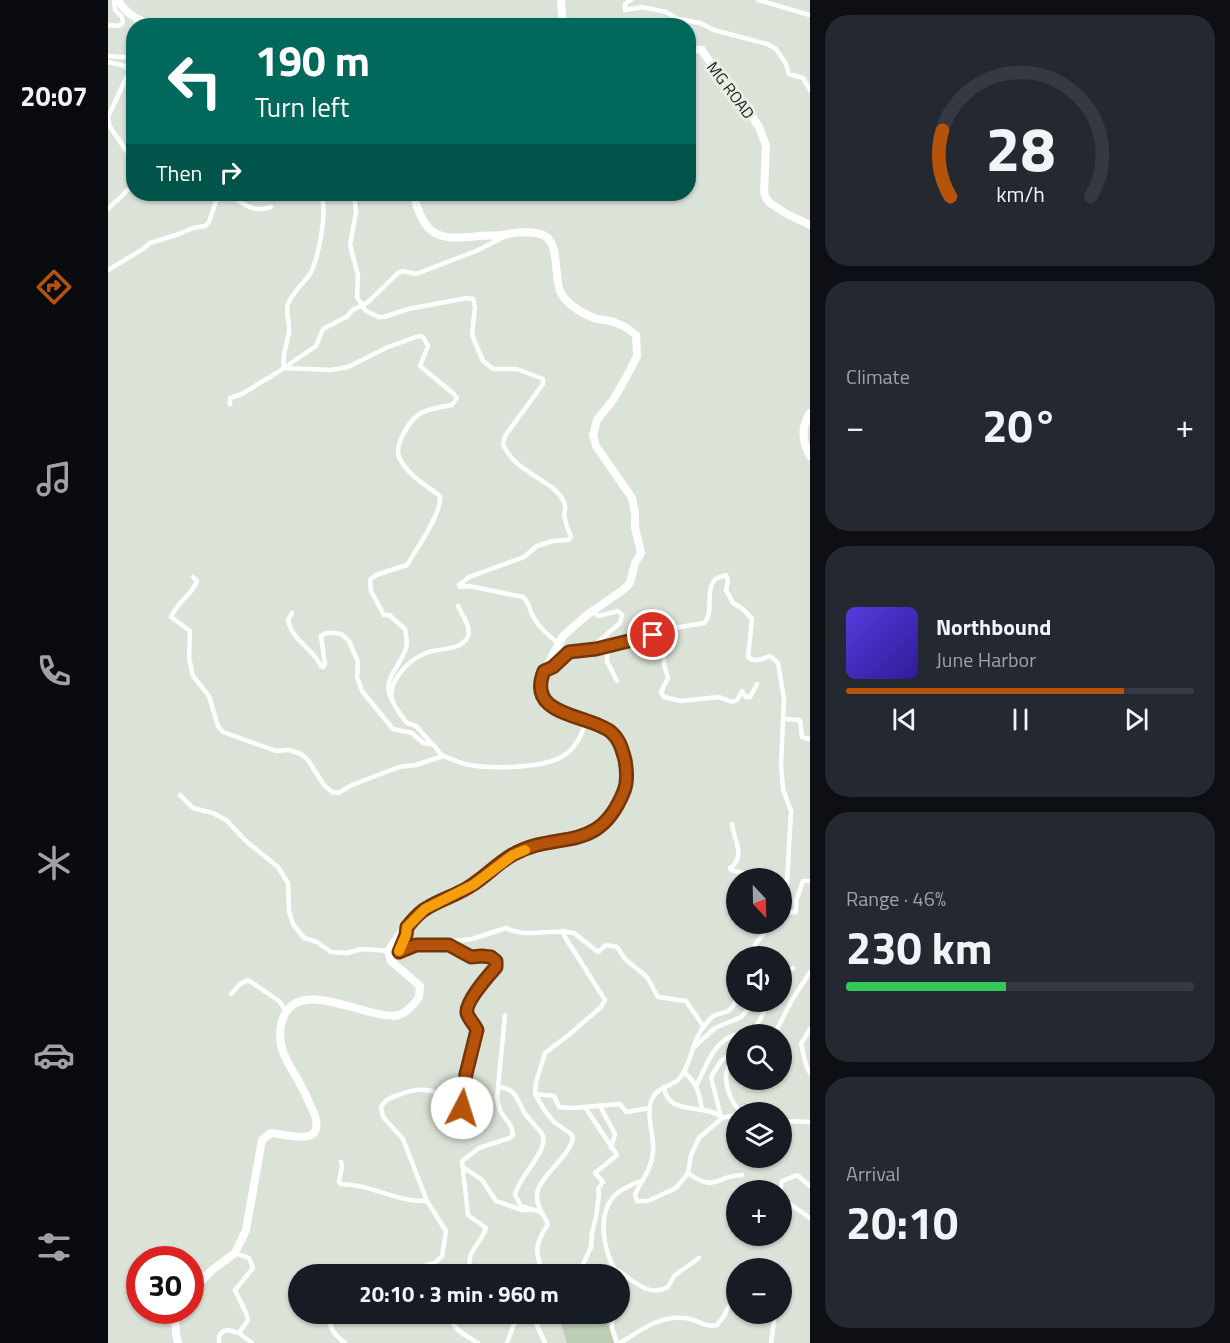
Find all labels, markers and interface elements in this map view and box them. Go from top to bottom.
text: 190 m [255,28,370,92]
icon: left [156,42,234,120]
street label: MG ROAD [701,56,761,124]
text: 20:07 [20,75,88,116]
text: Turn left [255,86,349,127]
text: 28 [985,100,1055,195]
text: Then [156,156,202,190]
icon: right [214,156,247,189]
text: km/h [996,179,1044,211]
icon: directions [33,266,75,308]
text: Climate [846,361,910,392]
text: 20° [982,391,1058,459]
text: − [846,401,864,451]
text: + [1176,401,1194,451]
icon: music [33,458,75,500]
pin [627,609,678,660]
text: Northbound [936,610,1051,644]
icon: arrive [636,618,669,651]
text: June Harbor [936,644,1036,675]
icon: phone [33,650,75,692]
icon: previous [888,703,921,736]
icon: pause [1004,703,1037,736]
icon: next [1120,703,1153,736]
icon: climate [33,842,75,884]
north arrow [726,868,792,934]
map controls [726,868,792,1324]
text: Range · 46% [846,883,946,914]
text: 230 km [846,913,992,981]
button: sound [726,946,792,1012]
button: search [726,1024,792,1090]
icon: car [33,1034,75,1076]
position arrow [430,1076,494,1140]
button: layers [726,1102,792,1168]
text: Arrival [846,1158,900,1189]
button: + [726,1180,792,1246]
text: 20:10 [846,1188,958,1256]
icon: filters [33,1226,75,1268]
speed limit sign: 30 [126,1246,204,1324]
button: − [726,1258,792,1324]
text: 20:10 · 3 min · 960 m [359,1277,559,1311]

